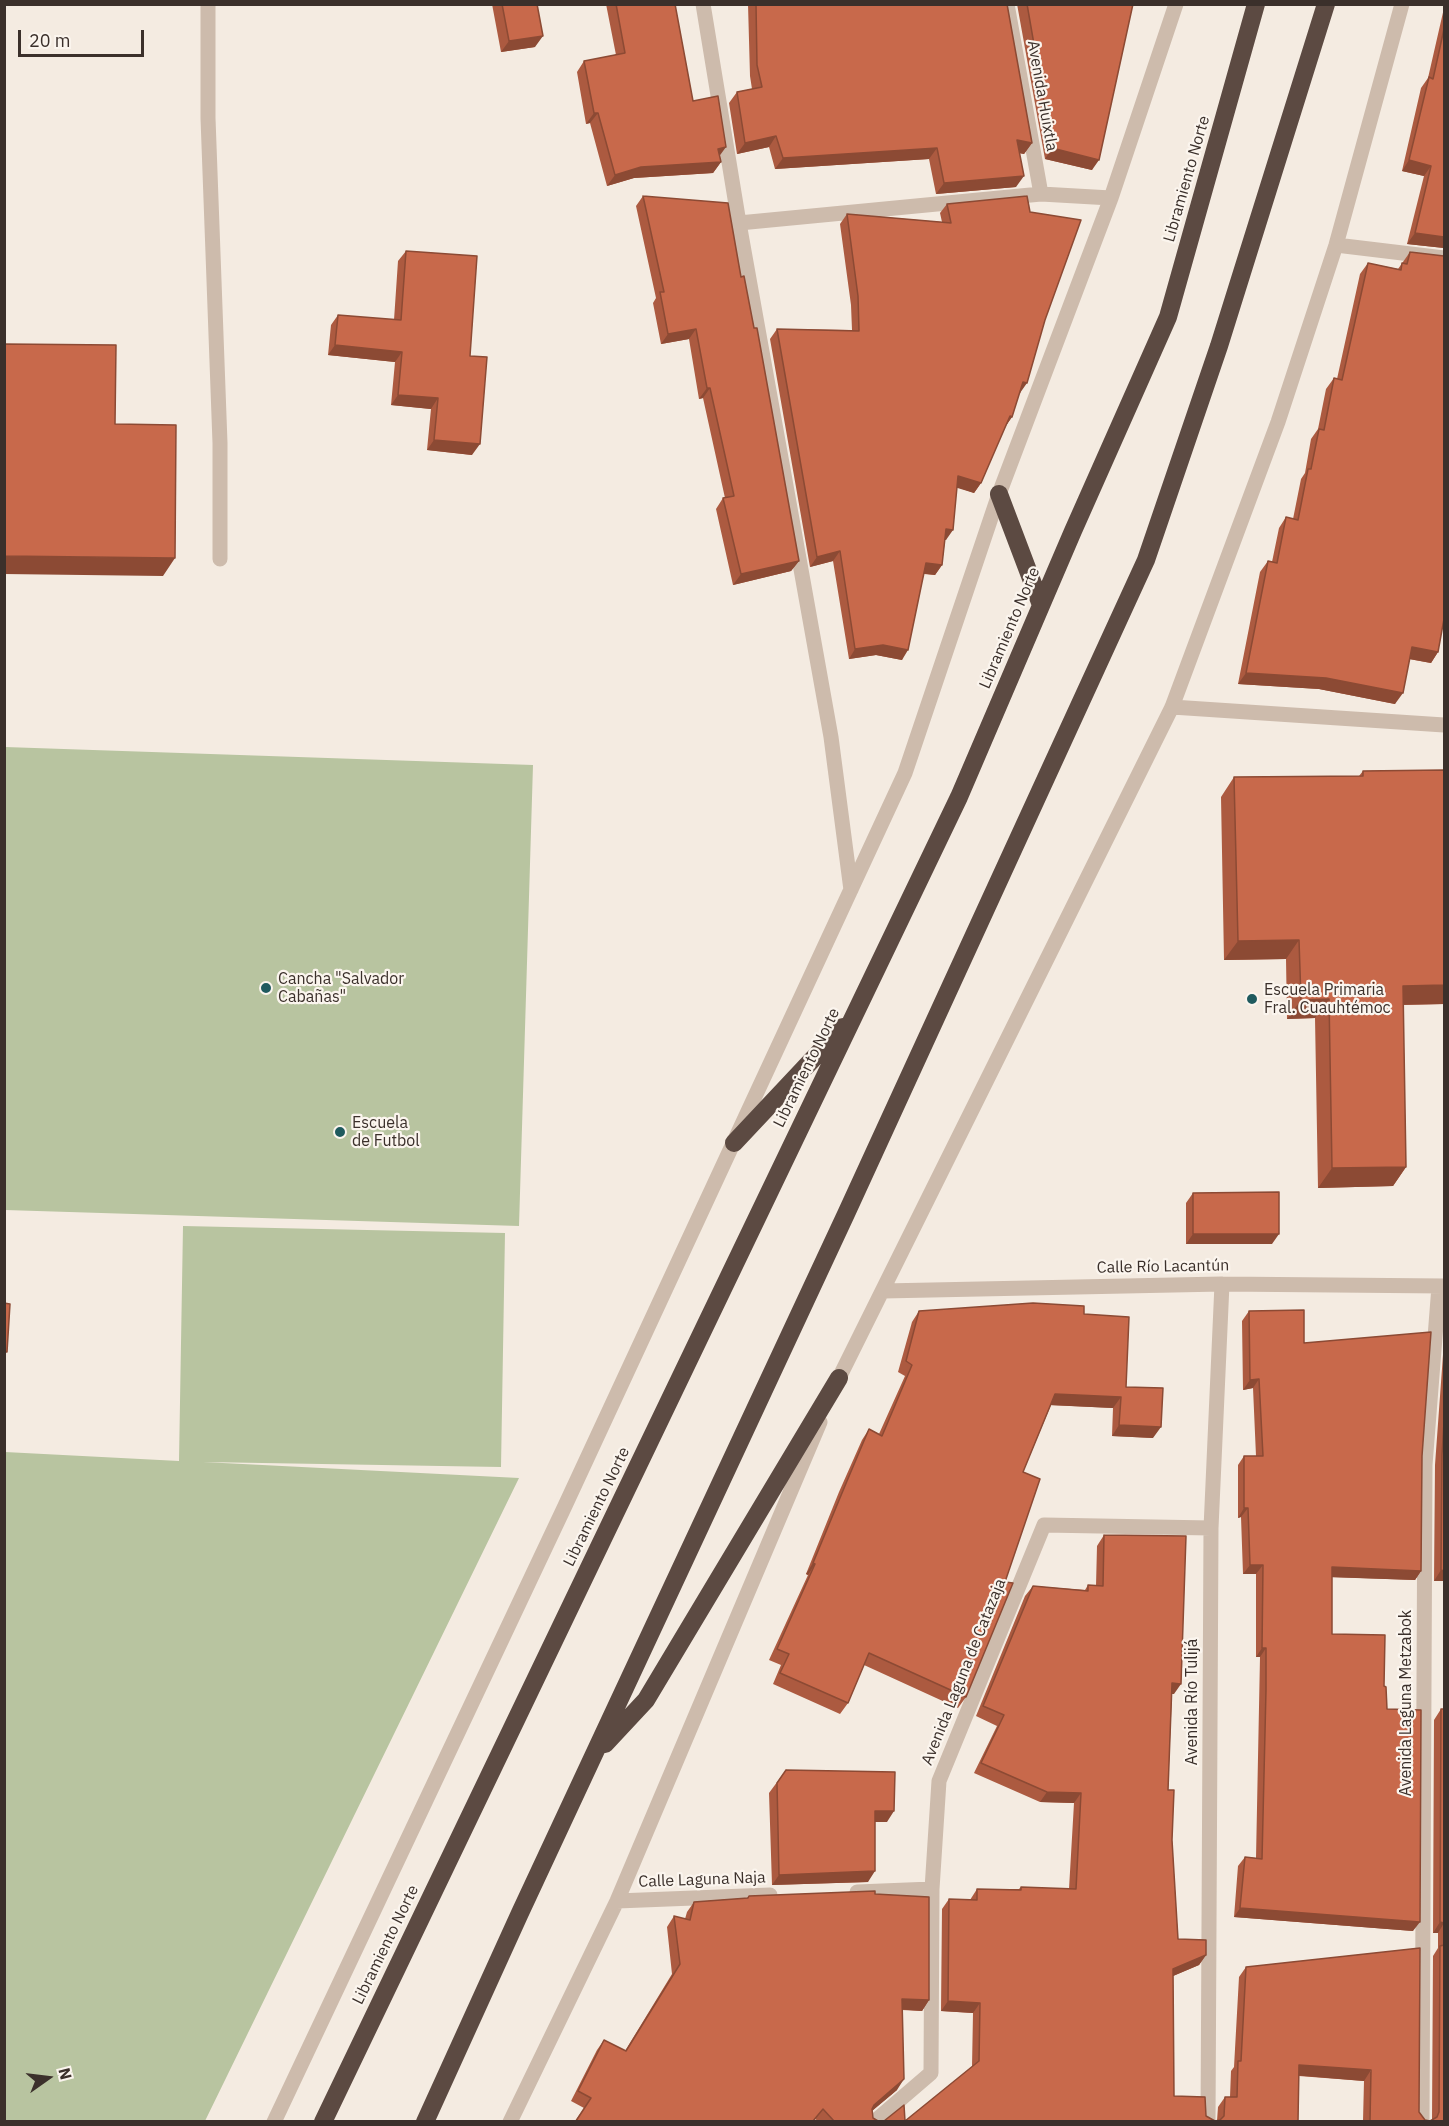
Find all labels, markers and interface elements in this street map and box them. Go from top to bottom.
scale bar [21,18,147,56]
text: 20 m [29,29,71,52]
street label: Avenida Huixtla [1023,39,1061,153]
street label: Libramiento Norte [1160,114,1214,244]
street label: Libramiento Norte [976,564,1044,692]
place label: Cancha "Salvador Cabañas" [278,969,404,1007]
place label: Escuela Primaria Fral. Cuauhtémoc [1264,980,1391,1018]
marker: Cancha "Salvador Cabañas" [259,981,273,995]
marker: Escuela Primaria Fral. Cuauhtémoc [1245,992,1259,1006]
street label: Libramiento Norte [770,1005,844,1131]
place label: Escuela de Futbol [352,1113,420,1151]
marker: Escuela de Futbol [333,1125,347,1139]
street label: Calle Río Lacantún [1097,1256,1229,1278]
street label: Libramiento Norte [560,1444,634,1570]
street label: Avenida Laguna de Catazaja [918,1576,1010,1768]
street label: Avenida Laguna Metzabok [1396,1610,1416,1796]
street label: Avenida Río Tulijá [1182,1639,1202,1765]
street label: Calle Laguna Naja [638,1868,766,1892]
street label: Libramiento Norte [349,1882,423,2008]
north arrow [18,2048,78,2108]
text: N [54,2066,77,2082]

